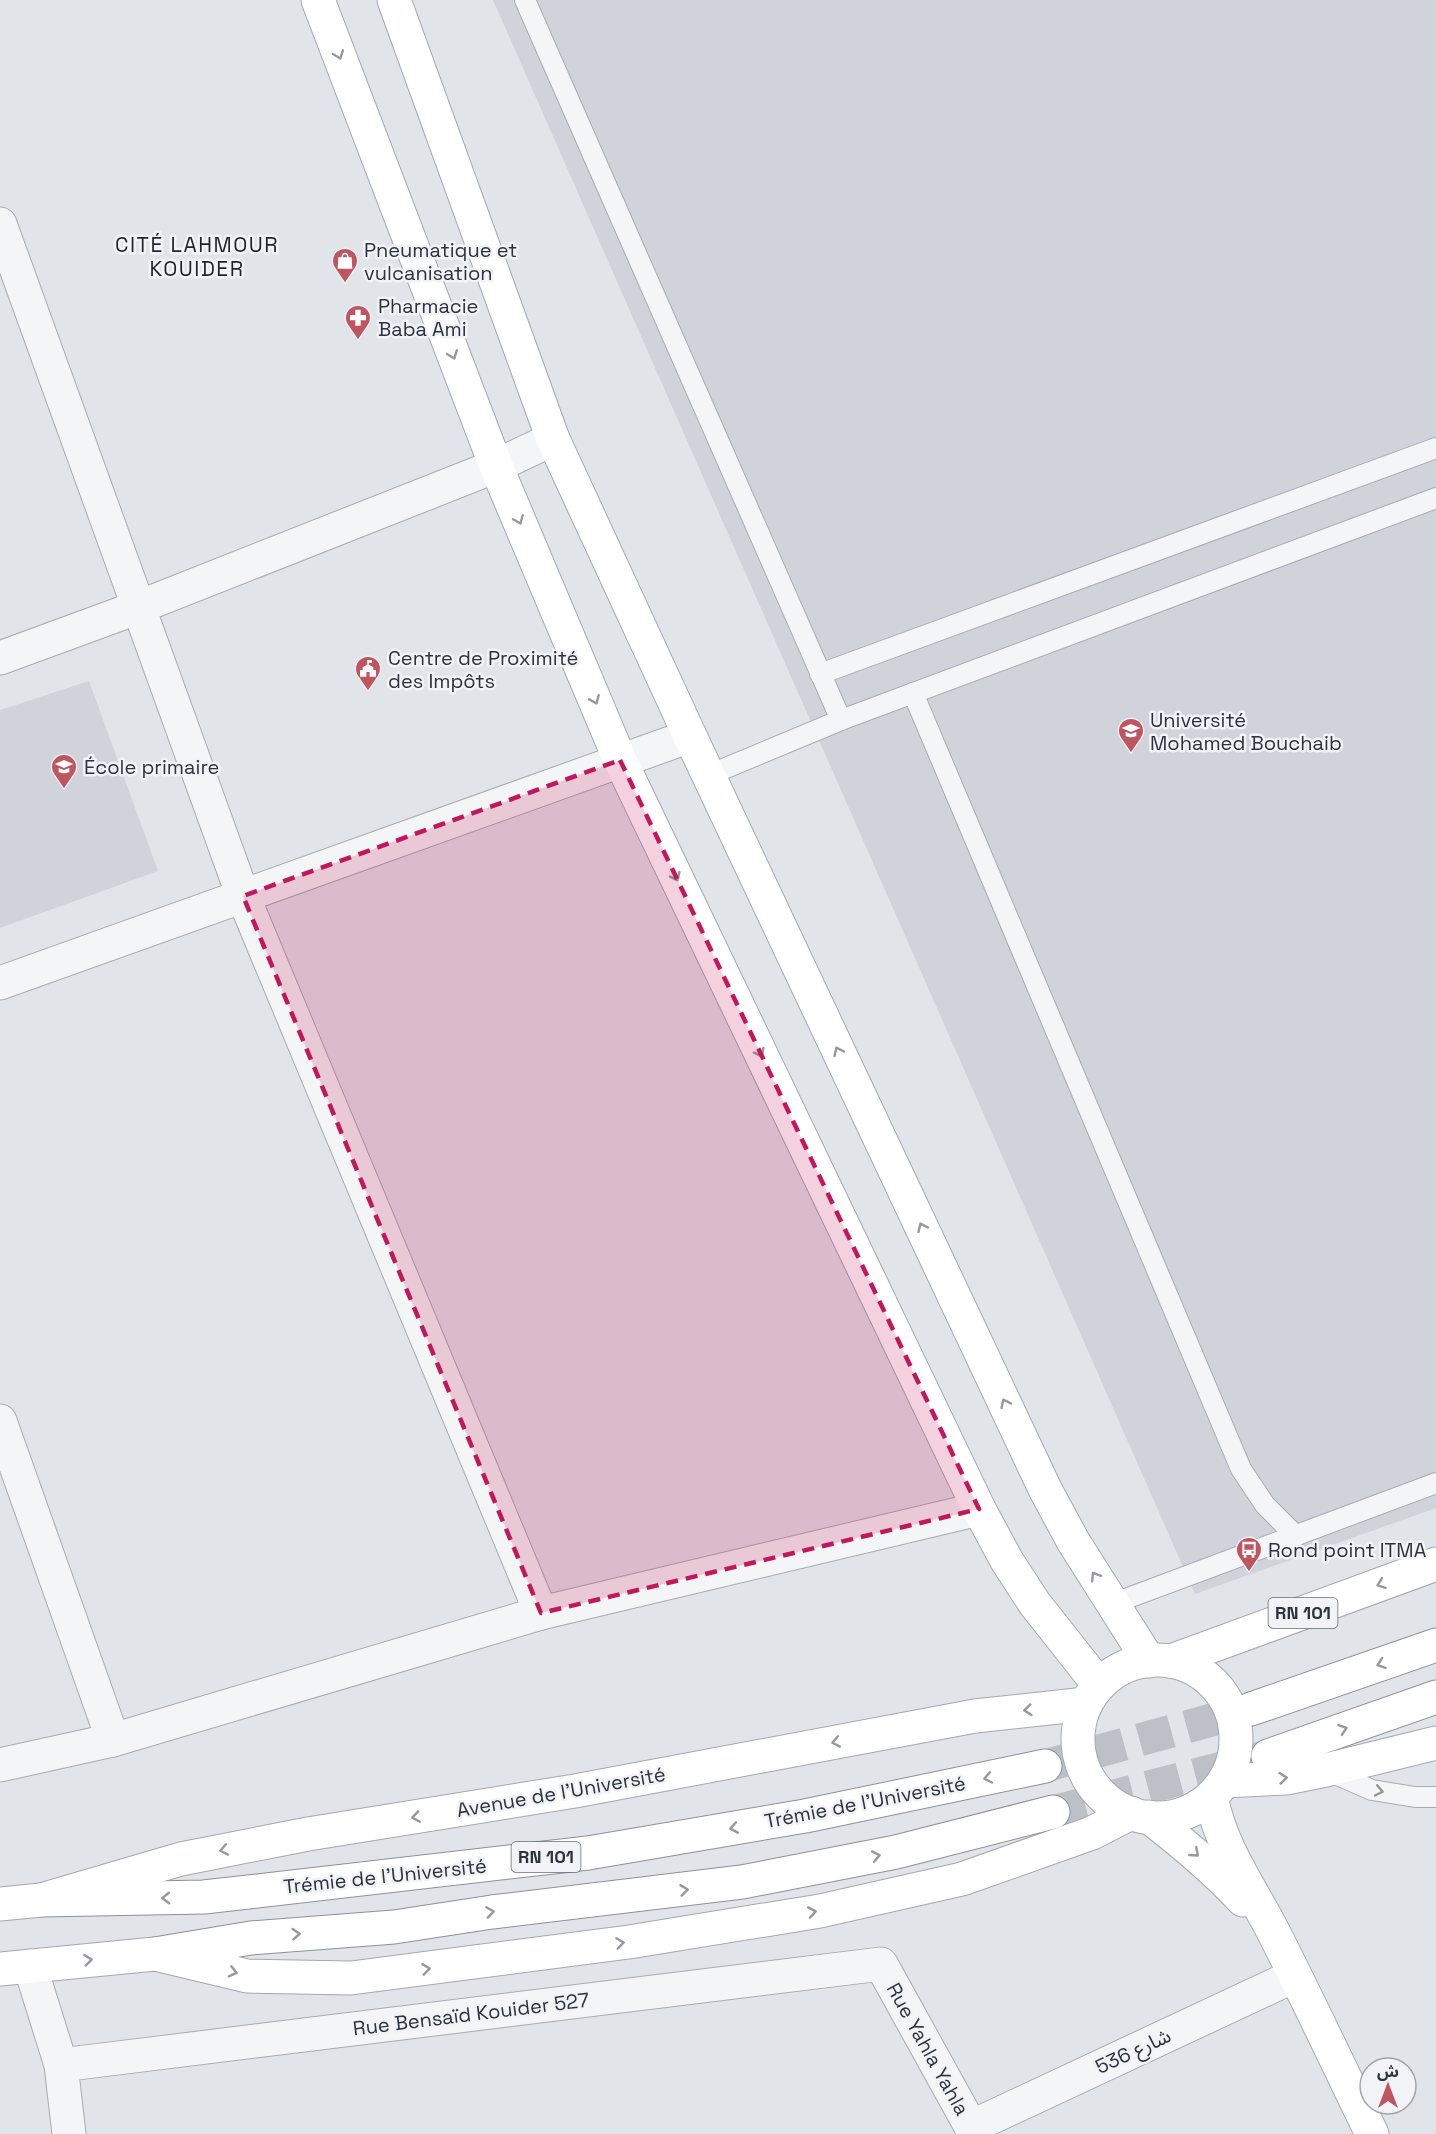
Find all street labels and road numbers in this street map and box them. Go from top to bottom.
road number: RN 101 [1268,1598,1338,1628]
street label: Avenue de l'Université [454,1761,668,1823]
street label: Trémie de l'Université [762,1770,968,1834]
road number: RN 101 [512,1842,580,1872]
street label: Trémie de l'Université [282,1852,488,1900]
street label: Rue Yahla Yahla [881,1978,975,2120]
street label: Rue Bensaïd Kouider 527 [351,1987,591,2041]
street label: شارع 536 [1091,2022,1176,2082]

